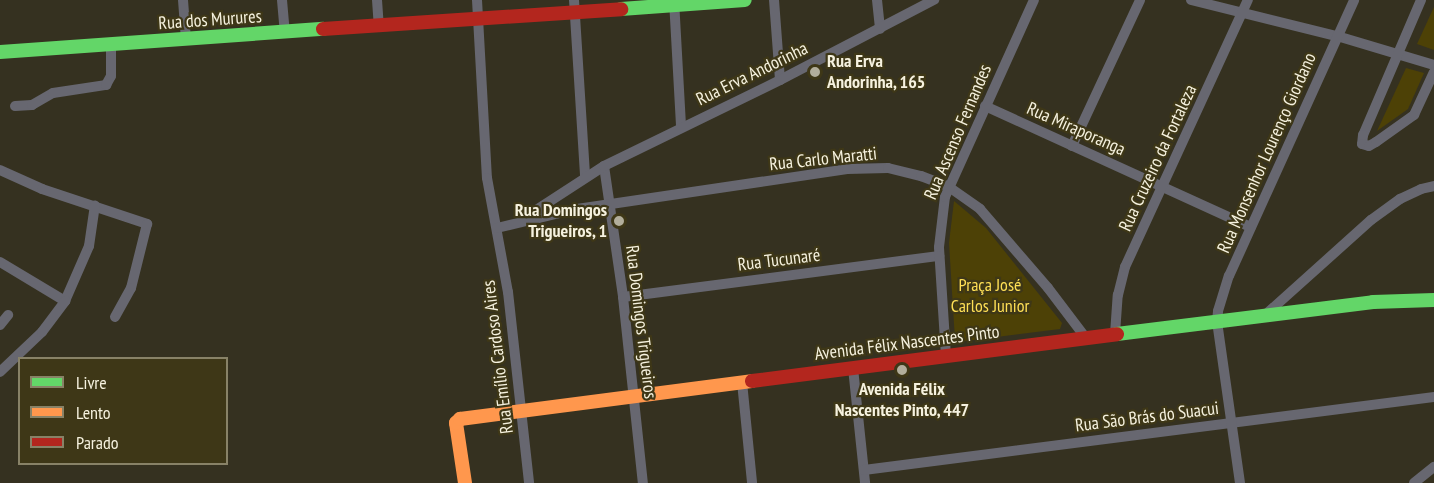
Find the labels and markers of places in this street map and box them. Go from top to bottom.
place label: Rua Erva Andorinha, 165 [827,51,926,94]
marker: Rua Erva Andorinha, 165 [808,65,822,79]
place label: Rua Domingos Trigueiros, 1 [515,200,607,242]
marker: Rua Domingos Trigueiros, 1 [612,214,626,228]
marker: Avenida Félix Nascentes Pinto, 447 [895,363,909,377]
place label: Avenida Félix Nascentes Pinto, 447 [834,379,970,422]

